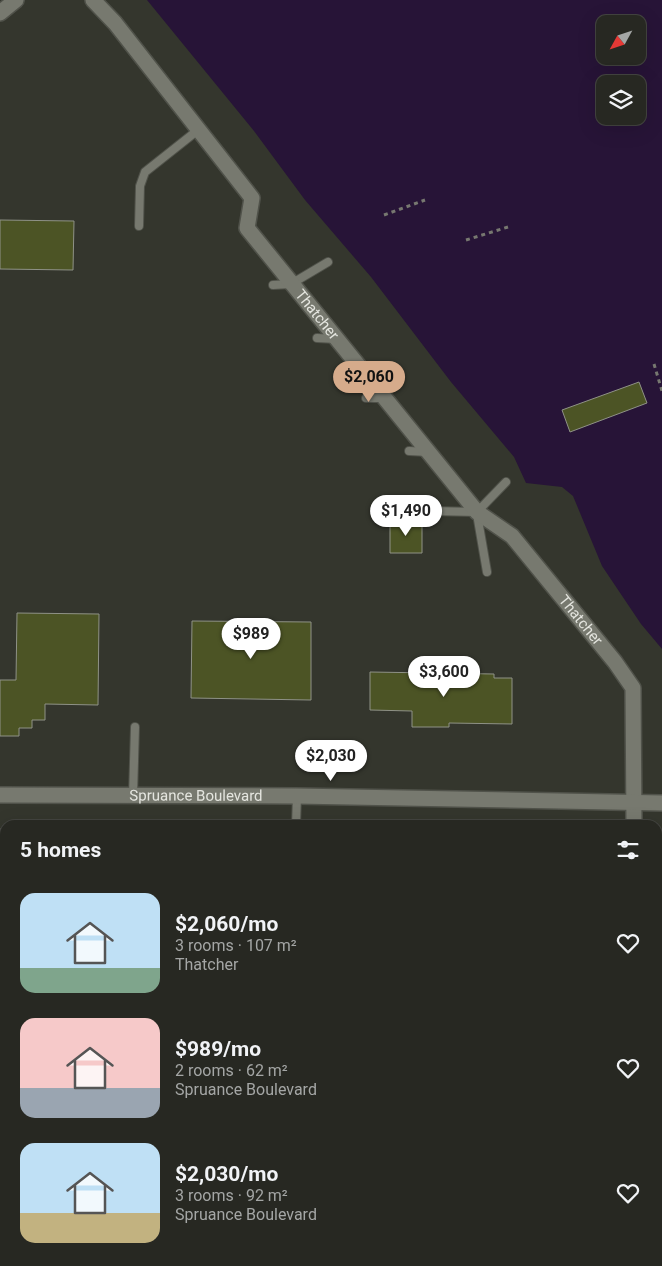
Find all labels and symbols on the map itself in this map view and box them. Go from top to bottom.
north arrow [596,15,646,65]
street label: Thatcher [291,286,343,343]
pin: $2,060 [328,360,410,403]
pin: $1,490 [365,494,447,537]
street label: Thatcher [555,591,607,649]
pin: $989 [221,618,281,660]
pin: $3,600 [403,656,485,698]
pin: $2,030 [290,740,372,782]
street label: Spruance Boulevard [129,786,263,805]

